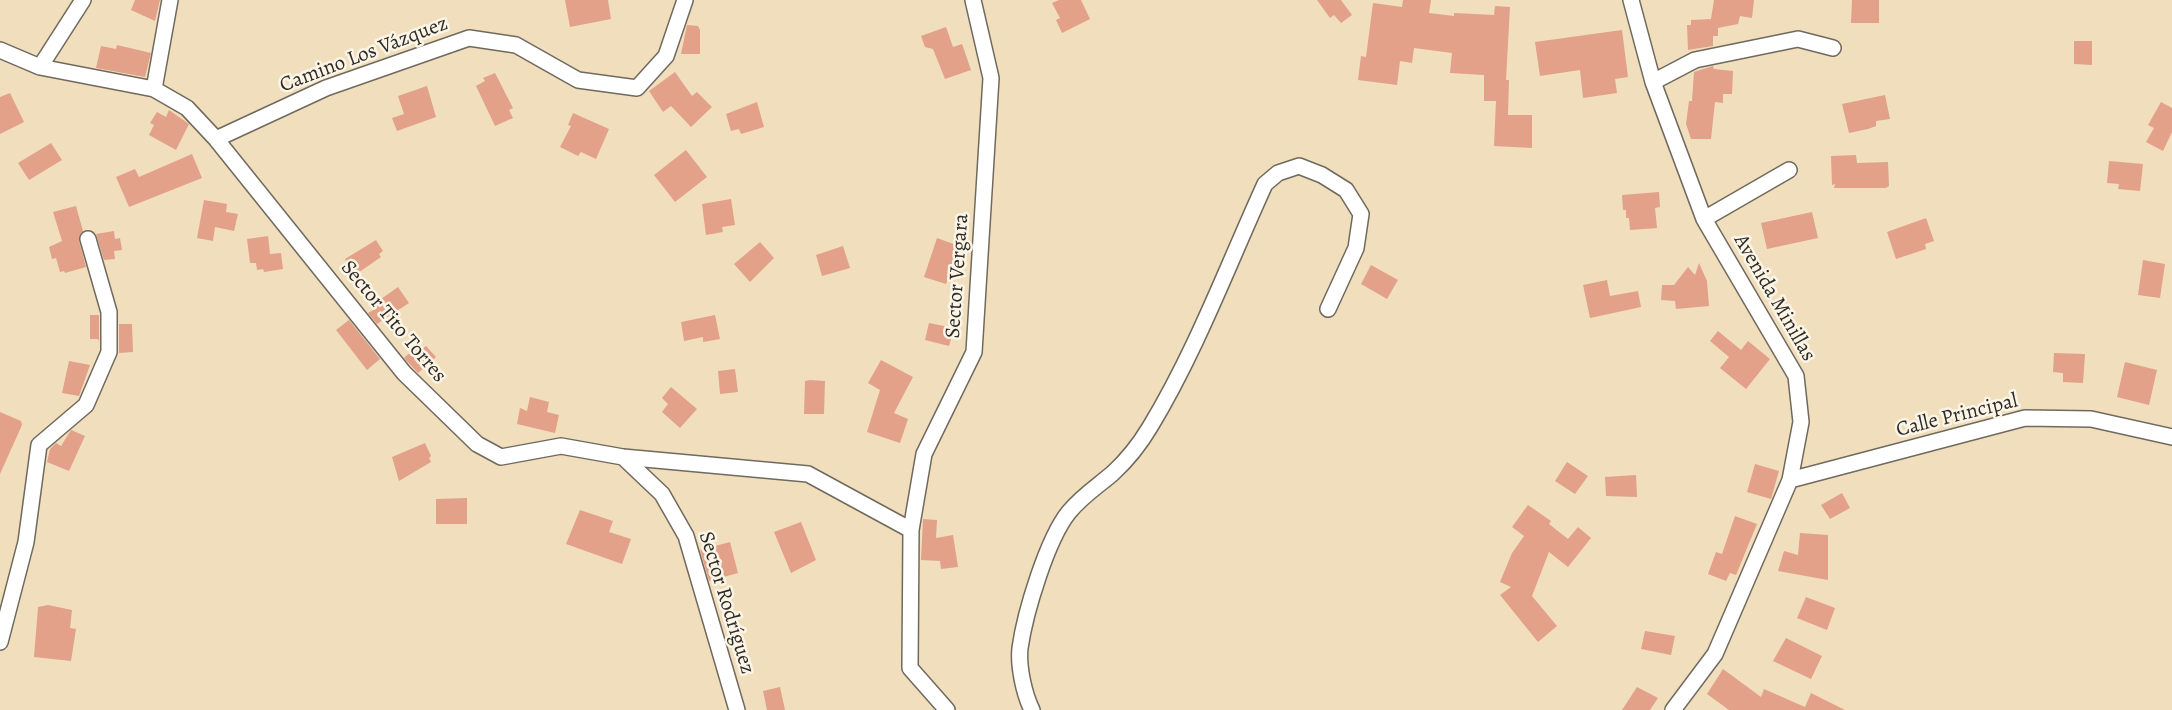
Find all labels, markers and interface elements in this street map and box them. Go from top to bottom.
street label: Camino Los Vázquez [276,11,452,99]
street label: Sector Vergara [941,213,975,339]
street label: Avenida Minillas [1728,230,1820,366]
street label: Sector Tito Torres [335,256,451,388]
street label: Calle Principal [1894,389,2020,443]
street label: Sector Rodríguez [692,529,760,677]

